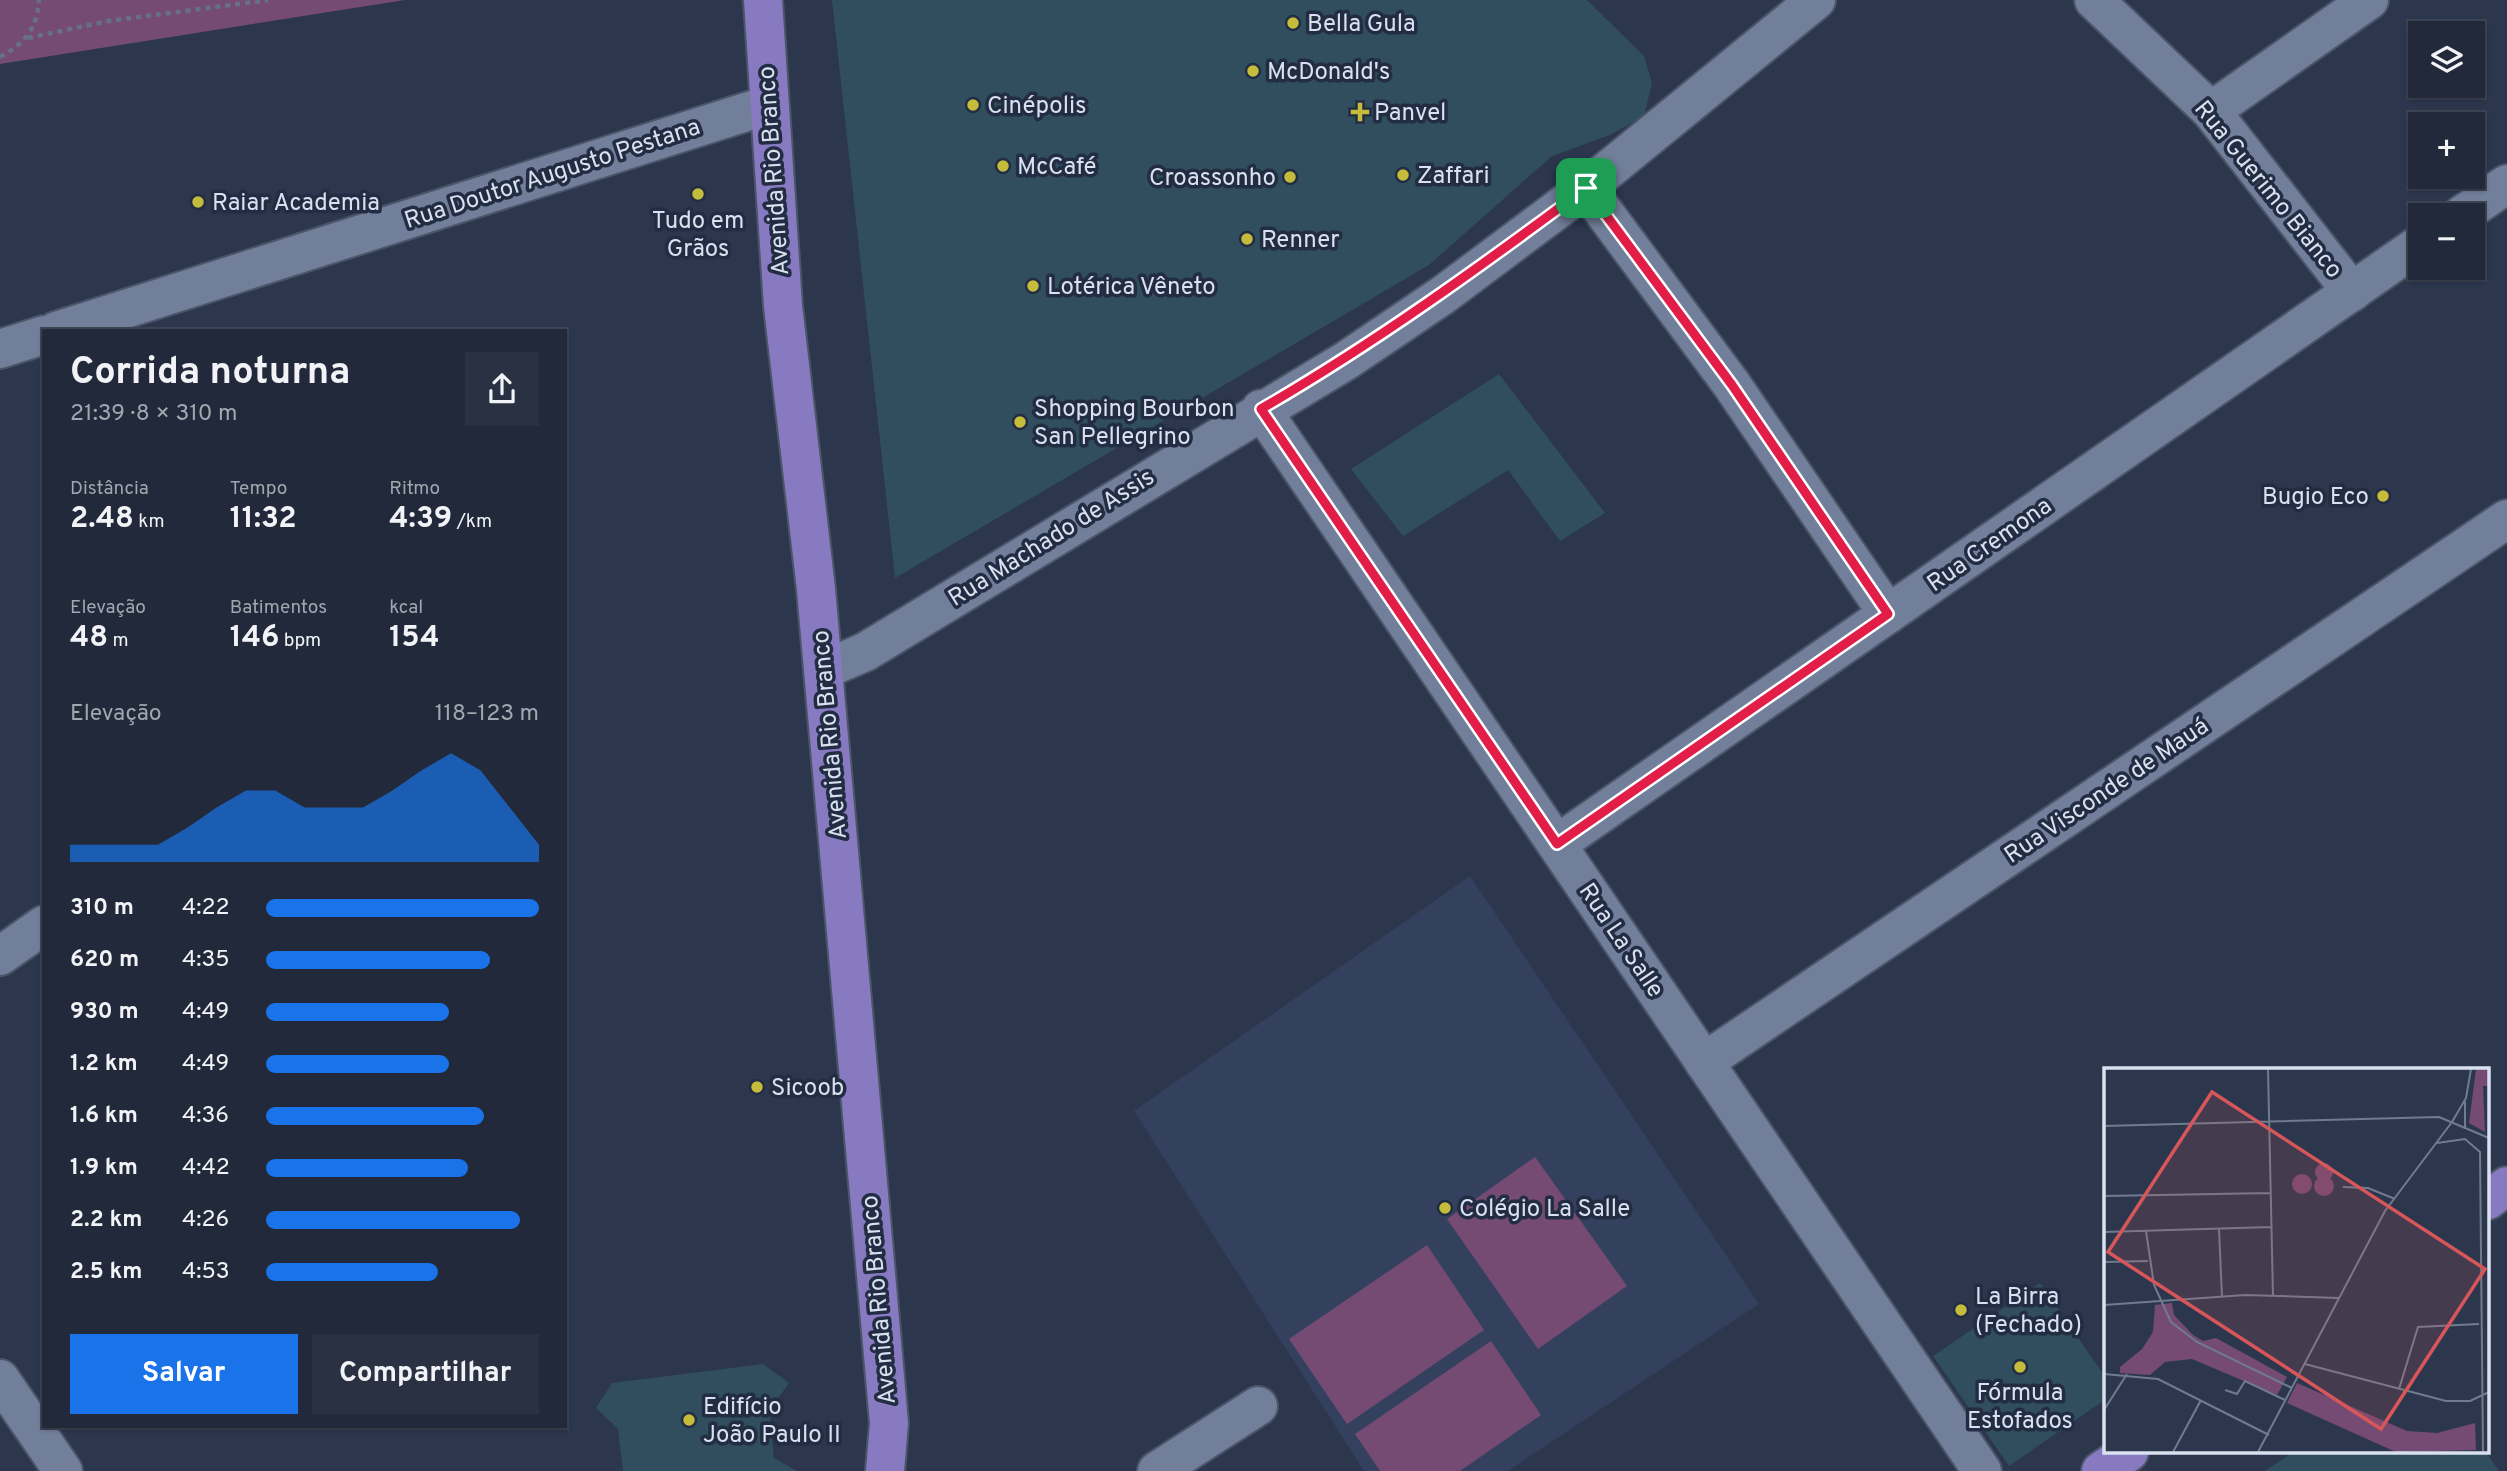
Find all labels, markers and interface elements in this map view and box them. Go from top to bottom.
place label: Bella Gula [1307,10,1416,40]
marker: Bella Gula [1285,15,1301,31]
map controls [2408,21,2485,280]
button: layers [2408,21,2485,98]
place label: McDonald's [1267,58,1390,88]
marker: McDonald's [1245,63,1261,79]
street label: Avenida Rio Branco [753,65,797,277]
place label: Cinépolis [987,92,1086,122]
street label: Rua Guerimo Bianco [2187,95,2348,285]
marker: Cinépolis [965,97,981,113]
place label: Panvel [1374,99,1446,129]
marker: Panvel [1352,104,1368,120]
button: + [2408,112,2485,189]
street label: Rua Doutor Augusto Pestana [401,113,704,237]
place label: McCafé [1017,153,1096,183]
marker: McCafé [995,158,1011,174]
pin [1556,158,1616,218]
place label: Zaffari [1417,162,1490,192]
place label: Croassonho [1149,164,1276,194]
marker: Zaffari [1395,167,1411,183]
marker: Croassonho [1282,169,1298,185]
icon: arrive [1567,169,1605,207]
marker: Tudo em Grãos [690,186,706,202]
place label: Raiar Academia [212,189,380,219]
marker: Raiar Academia [190,194,206,210]
button: − [2408,203,2485,280]
place label: Tudo em Grãos [652,207,744,265]
place label: Renner [1261,226,1340,256]
marker: Renner [1239,231,1255,247]
place label: Lotérica Vêneto [1047,273,1216,303]
marker: Lotérica Vêneto [1025,278,1041,294]
text: Corrida noturna [70,349,350,398]
button: share [465,352,539,426]
place label: Shopping Bourbon San Pellegrino [1034,395,1235,453]
text: 21:39 · 8 × 310 m [70,400,237,429]
marker: Shopping Bourbon San Pellegrino [1012,414,1028,430]
street label: Rua Machado de Assis [943,463,1161,614]
text: Distância [70,477,149,501]
text: Tempo [230,477,287,501]
text: Ritmo [389,477,440,501]
place label: Bugio Eco [2262,483,2369,513]
marker: Bugio Eco [2375,488,2391,504]
street label: Rua Cremona [1922,492,2058,600]
text: 2.48 [70,501,134,538]
text: 11:32 [230,501,297,538]
text: 4:39 [389,501,452,538]
text: km [134,510,165,534]
text: /km [452,510,492,534]
text: Elevação [70,596,146,620]
text: Batimentos [230,596,327,620]
text: kcal [389,596,423,620]
text: 48 [70,620,108,657]
text: 146 [230,620,279,657]
text: 154 [389,620,440,657]
text: m [108,629,129,653]
text: bpm [279,629,321,653]
street label: Avenida Rio Branco [807,629,855,841]
text: Elevação [70,700,162,729]
text: 118–123 m [435,700,539,729]
street label: Rua Visconde de Mauá [1999,712,2215,871]
street label: Rua La Salle [1571,878,1670,1004]
text: 310 m [70,894,134,923]
text: 4:22 [182,894,230,923]
text: 620 m [70,946,139,975]
text: 4:35 [182,946,230,975]
text: 930 m [70,998,139,1027]
text: 4:49 [182,998,229,1027]
text: 1.2 km [70,1050,138,1079]
text: 4:49 [182,1050,229,1079]
inset map [2104,1068,2490,1454]
place label: Sicoob [771,1074,844,1104]
marker: Sicoob [749,1079,765,1095]
text: 1.6 km [70,1102,138,1131]
text: 4:36 [182,1102,229,1131]
text: 1.9 km [70,1154,138,1183]
text: 4:42 [182,1154,230,1183]
street label: Avenida Rio Branco [856,1194,904,1406]
place label: Colégio La Salle [1459,1195,1630,1225]
marker: Colégio La Salle [1437,1200,1453,1216]
text: 2.2 km [70,1206,143,1235]
text: 4:26 [182,1206,229,1235]
text: 2.5 km [70,1258,143,1287]
text: 4:53 [182,1258,230,1287]
place label: La Birra (Fechado) [1975,1283,2082,1341]
marker: La Birra (Fechado) [1953,1302,1969,1318]
button: Salvar [70,1334,298,1414]
button: Compartilhar [312,1334,539,1414]
marker: Fórmula Estofados [2012,1359,2028,1375]
place label: Fórmula Estofados [1967,1379,2073,1437]
place label: Edifício João Paulo II [703,1393,841,1451]
marker: Edifício João Paulo II [681,1412,697,1428]

